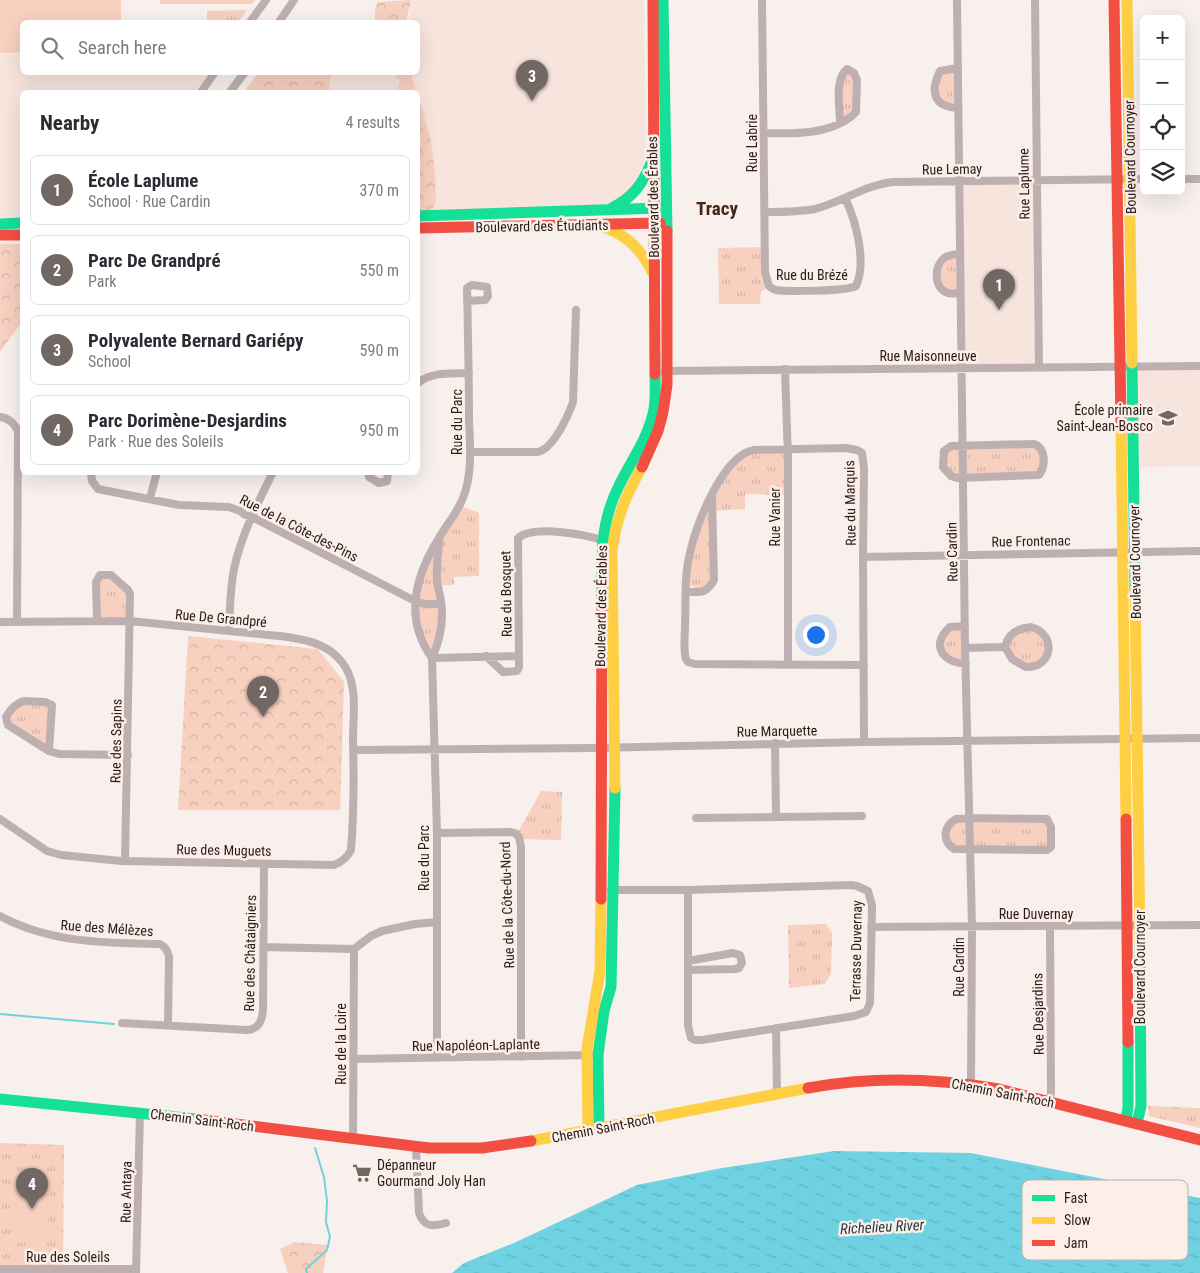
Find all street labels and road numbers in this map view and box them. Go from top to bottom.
street label: Boulevard Cournoyer [1121,100,1139,214]
street label: Rue Labrie [744,113,760,172]
street label: Boulevard des Érables [643,136,662,258]
street label: Rue Laplume [1015,148,1033,220]
street label: Rue Lemay [922,160,982,178]
street label: Boulevard des Étudiants [475,216,609,235]
street label: Rue du Brézé [776,267,848,283]
street label: Rue Maisonneuve [879,348,977,364]
street label: Rue du Parc [449,389,465,455]
street label: Rue du Marquis [841,460,859,546]
street label: Rue Vanier [767,487,783,547]
street label: Rue de la Côte-des-Pins [237,491,361,565]
street label: Boulevard Cournoyer [1126,505,1144,619]
street label: Rue Cardin [943,522,961,582]
street label: Rue Frontenac [991,532,1071,550]
street label: Boulevard des Érables [591,545,610,667]
street label: Rue du Bosquet [497,551,515,637]
street label: Rue De Grandpré [174,606,268,630]
street label: Rue des Sapins [107,699,125,783]
street label: Rue Marquette [737,722,818,740]
street label: Rue du Parc [416,825,432,891]
street label: Rue des Muguets [176,841,272,859]
street label: Rue de la Côte-du-Nord [497,841,517,969]
street label: Rue des Châtaigniers [241,895,259,1011]
street label: Terrasse Duvernay [847,900,865,1002]
street label: Rue Duvernay [999,906,1074,922]
street label: Boulevard Cournoyer [1132,910,1148,1024]
street label: Rue des Mélèzes [60,917,154,939]
street label: Rue Cardin [951,937,967,997]
street label: Rue Desjardins [1029,973,1047,1055]
street label: Rue de la Loire [333,1003,349,1085]
street label: Rue Napoléon-Laplante [412,1036,541,1054]
street label: Chemin Saint-Roch [950,1075,1056,1111]
street label: Chemin Saint-Roch [149,1106,255,1134]
street label: Chemin Saint-Roch [550,1110,656,1146]
street label: Rue Antaya [117,1161,135,1223]
street label: Rue des Soleils [26,1249,110,1265]

